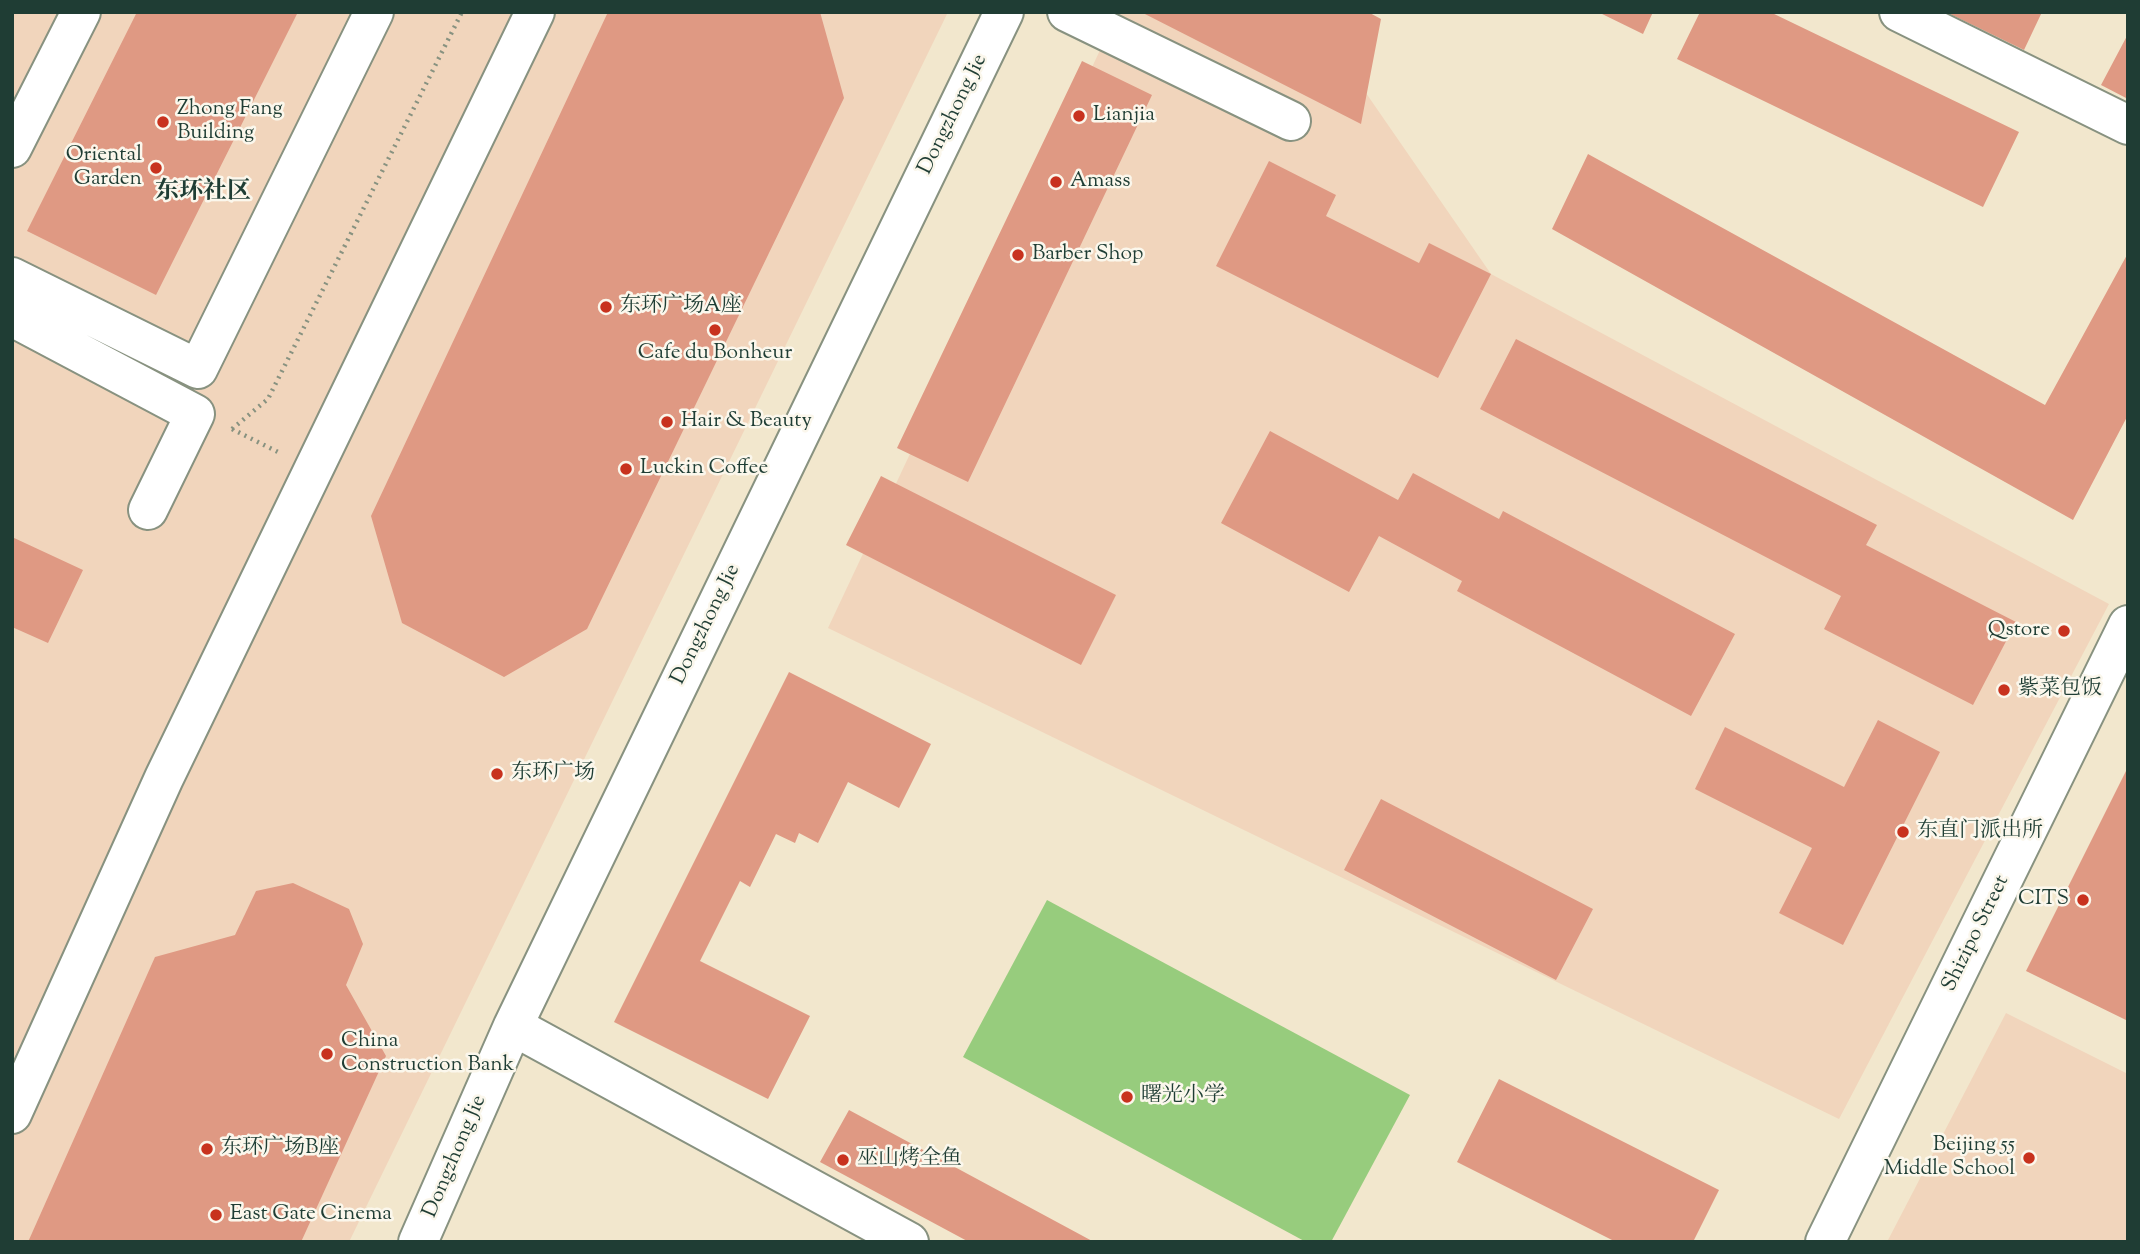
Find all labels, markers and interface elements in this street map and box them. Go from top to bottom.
street label: Dongzhong Jie [914,51,994,179]
place label: Zhong Fang Building [177,97,283,147]
place label: Lianjia [1093,103,1155,129]
marker: Lianjia [1071,108,1087,124]
marker: Zhong Fang Building [155,114,171,130]
place label: Oriental Garden [66,143,142,193]
marker: Oriental Garden [148,160,164,176]
place label: Amass [1070,169,1131,195]
marker: Amass [1048,174,1064,190]
district label: 东环社区 [155,180,251,208]
place label: Barber Shop [1032,242,1143,268]
marker: Barber Shop [1010,247,1026,263]
place label: 东环广场A座 [620,294,742,320]
marker: 东环广场A座 [598,299,614,315]
marker: Cafe du Bonheur [707,322,723,338]
place label: Cafe du Bonheur [638,341,792,367]
place label: Hair & Beauty [681,409,812,435]
marker: Hair & Beauty [659,414,675,430]
place label: Luckin Coffee [640,456,768,482]
marker: Luckin Coffee [618,461,634,477]
street label: Dongzhong Jie [667,561,747,689]
place label: Qstore [1988,618,2050,644]
marker: Qstore [2056,623,2072,639]
place label: 紫菜包饭 [2018,677,2102,703]
marker: 紫菜包饭 [1996,682,2012,698]
place label: 东环广场 [511,761,595,787]
marker: 东环广场 [489,766,505,782]
place label: 东直门派出所 [1917,819,2043,845]
marker: 东直门派出所 [1895,824,1911,840]
street label: Shizipo Street [1938,872,2016,996]
place label: CITS [2018,887,2069,913]
marker: CITS [2075,892,2091,908]
place label: China Construction Bank [341,1029,514,1079]
marker: China Construction Bank [319,1046,335,1062]
place label: 曙光小学 [1141,1084,1225,1110]
marker: 曙光小学 [1119,1089,1135,1105]
street label: Dongzhong Jie [419,1092,493,1222]
place label: Beijing 55 Middle School [1884,1133,2015,1183]
place label: 东环广场B座 [221,1136,339,1162]
marker: 东环广场B座 [199,1141,215,1157]
place label: 巫山烤全鱼 [857,1147,962,1173]
marker: Beijing 55 Middle School [2021,1150,2037,1166]
marker: 巫山烤全鱼 [835,1152,851,1168]
place label: East Gate Cinema [230,1202,392,1228]
marker: East Gate Cinema [208,1207,224,1223]

